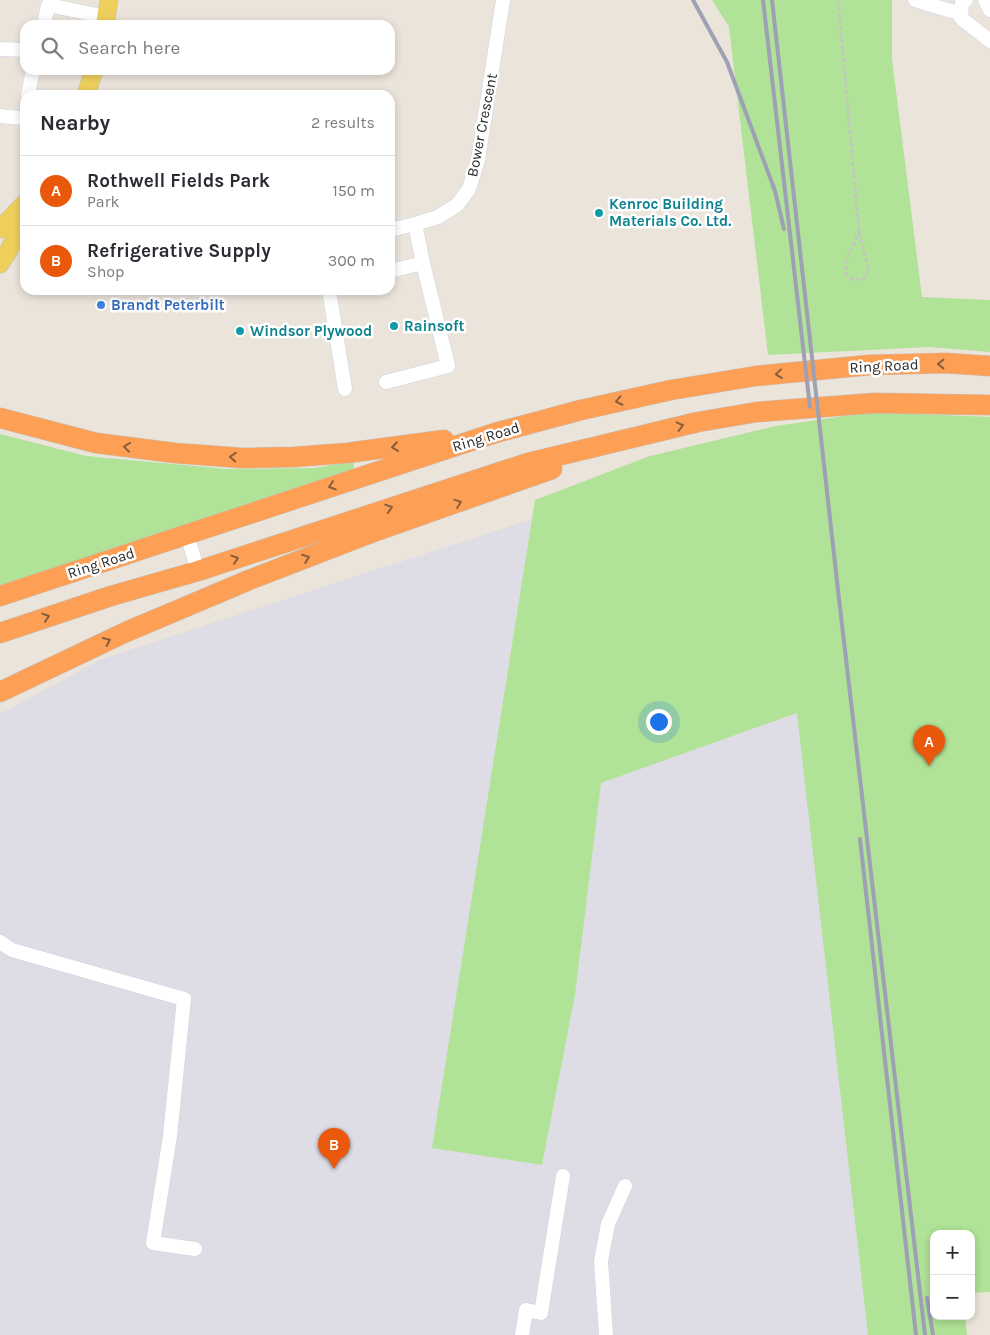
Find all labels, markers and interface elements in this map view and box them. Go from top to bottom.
search box [20,20,395,75]
icon: search [38,34,66,62]
text: Search here [78,37,180,59]
street label: Bower Crescent [463,71,501,178]
text: Nearby [40,111,110,135]
text: 2 results [311,113,375,132]
text: Rothwell Fields Park [87,170,270,192]
text: A [51,181,61,200]
text: 150 m [332,181,375,200]
text: Park [87,192,119,211]
place label: Kenroc Building Materials Co. Ltd. [609,195,731,230]
marker: Kenroc Building Materials Co. Ltd. [593,207,605,219]
text: Refrigerative Supply [87,240,271,262]
text: B [51,251,61,270]
text: 300 m [328,251,375,270]
text: Shop [87,262,124,281]
place label: Brandt Peterbilt [111,296,225,314]
marker: Brandt Peterbilt [95,299,107,311]
place label: Rainsoft [404,317,465,335]
marker: Rainsoft [388,320,400,332]
place label: Windsor Plywood [250,322,372,340]
marker: Windsor Plywood [234,325,246,337]
street label: Ring Road [849,355,919,377]
one-way arrow [937,359,945,369]
one-way arrow [775,368,783,379]
one-way arrow [615,395,624,406]
street label: Ring Road [450,418,522,456]
one-way arrow [676,421,685,432]
one-way arrow [391,441,399,451]
one-way arrow [123,442,131,453]
one-way arrow [229,452,237,463]
one-way arrow [329,481,337,491]
one-way arrow [454,498,462,508]
one-way arrow [385,504,393,514]
street label: Ring Road [65,544,137,582]
one-way arrow [301,554,309,564]
one-way arrow [230,555,239,565]
one-way arrow [42,613,50,623]
one-way arrow [102,637,111,647]
your location [646,709,672,735]
pin: A [913,725,945,766]
pin: B [318,1128,350,1169]
map controls [930,1230,975,1320]
button: + [930,1230,975,1275]
button: − [930,1275,975,1320]

